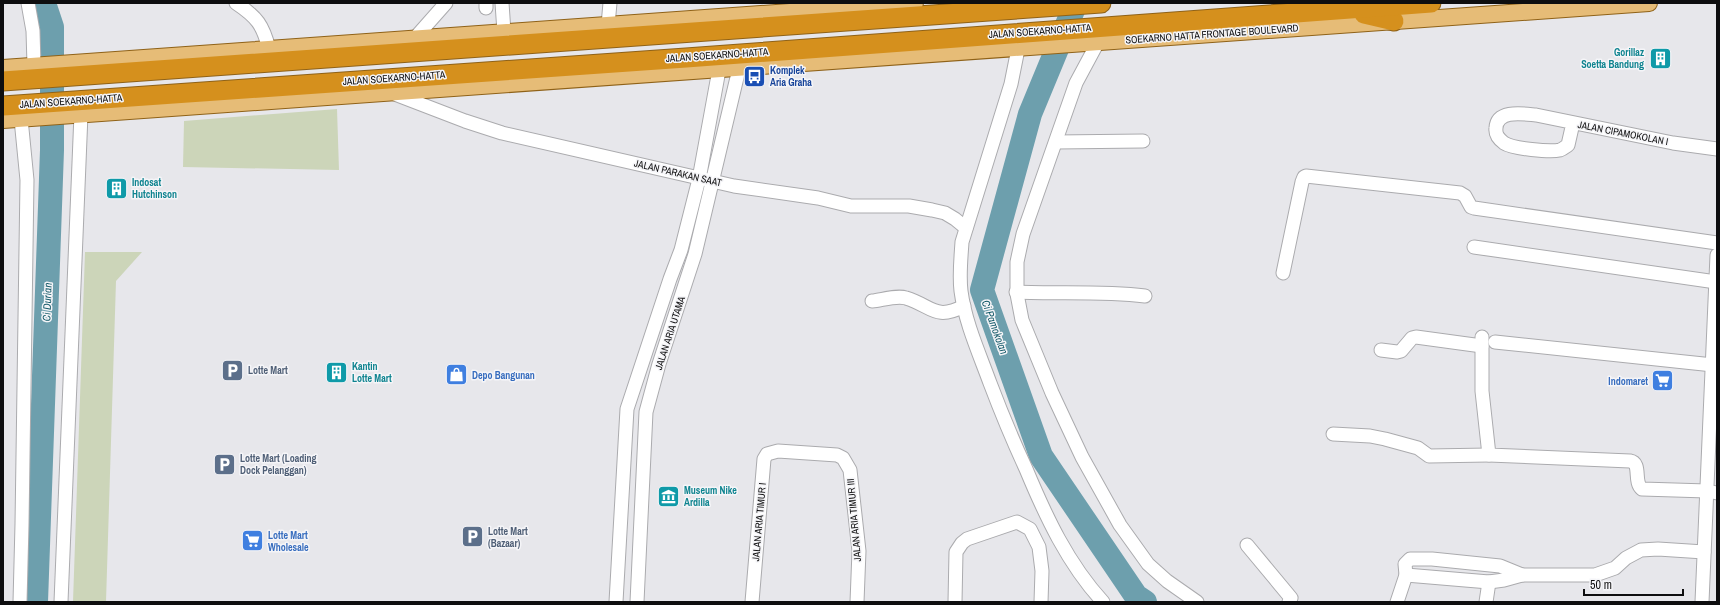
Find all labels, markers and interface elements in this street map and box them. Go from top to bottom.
street label: JALAN SOEKARNO-HATTA [988,21,1092,41]
street label: SOEKARNO HATTA FRONTAGE BOULEVARD [1125,21,1299,47]
street label: JALAN SOEKARNO-HATTA [665,45,769,65]
building icon: Gorillaz Soetta Bandung [1647,45,1673,71]
place label: Gorillaz Soetta Bandung [1581,46,1644,71]
bus stop icon: Komplek Aria Graha [741,63,767,89]
place label: Komplek Aria Graha [770,64,812,89]
street label: JALAN SOEKARNO-HATTA [342,68,446,88]
street label: JALAN SOEKARNO-HATTA [19,91,123,111]
street label: JALAN CIPAMOKOLAN I [1577,118,1669,148]
street label: JALAN PARAKAN SAAT [633,157,723,189]
building icon: Indosat Hutchinson [104,175,130,201]
place label: Indosat Hutchinson [132,176,177,201]
water label: Ci Durian [39,282,55,322]
street label: JALAN ARIA UTAMA [652,294,688,371]
water label: Ci Pamokolan [979,298,1011,356]
parking icon: Lotte Mart [219,357,245,383]
building icon: Kantin Lotte Mart [323,359,349,385]
place label: Kantin Lotte Mart [352,360,392,385]
shop icon: Depo Bangunan [444,362,470,388]
place label: Lotte Mart [248,364,288,377]
supermarket icon: Indomaret [1650,368,1676,394]
place label: Depo Bangunan [472,369,535,382]
place label: Indomaret [1608,375,1648,388]
parking icon: Lotte Mart (Loading Dock Pelanggan) [212,451,238,477]
place label: Lotte Mart (Loading Dock Pelanggan) [240,452,317,477]
street label: JALAN ARIA TIMUR III [844,478,864,562]
street label: JALAN ARIA TIMUR I [749,482,769,562]
museum icon: Museum Nike Ardilla [655,483,681,509]
place label: Museum Nike Ardilla [684,484,737,509]
parking icon: Lotte Mart (Bazaar) [460,524,486,550]
place label: Lotte Mart (Bazaar) [488,525,528,550]
supermarket icon: Lotte Mart Wholesale [240,528,266,554]
place label: Lotte Mart Wholesale [268,529,309,554]
scale bar [1584,571,1683,597]
text: 50 m [1590,577,1612,593]

